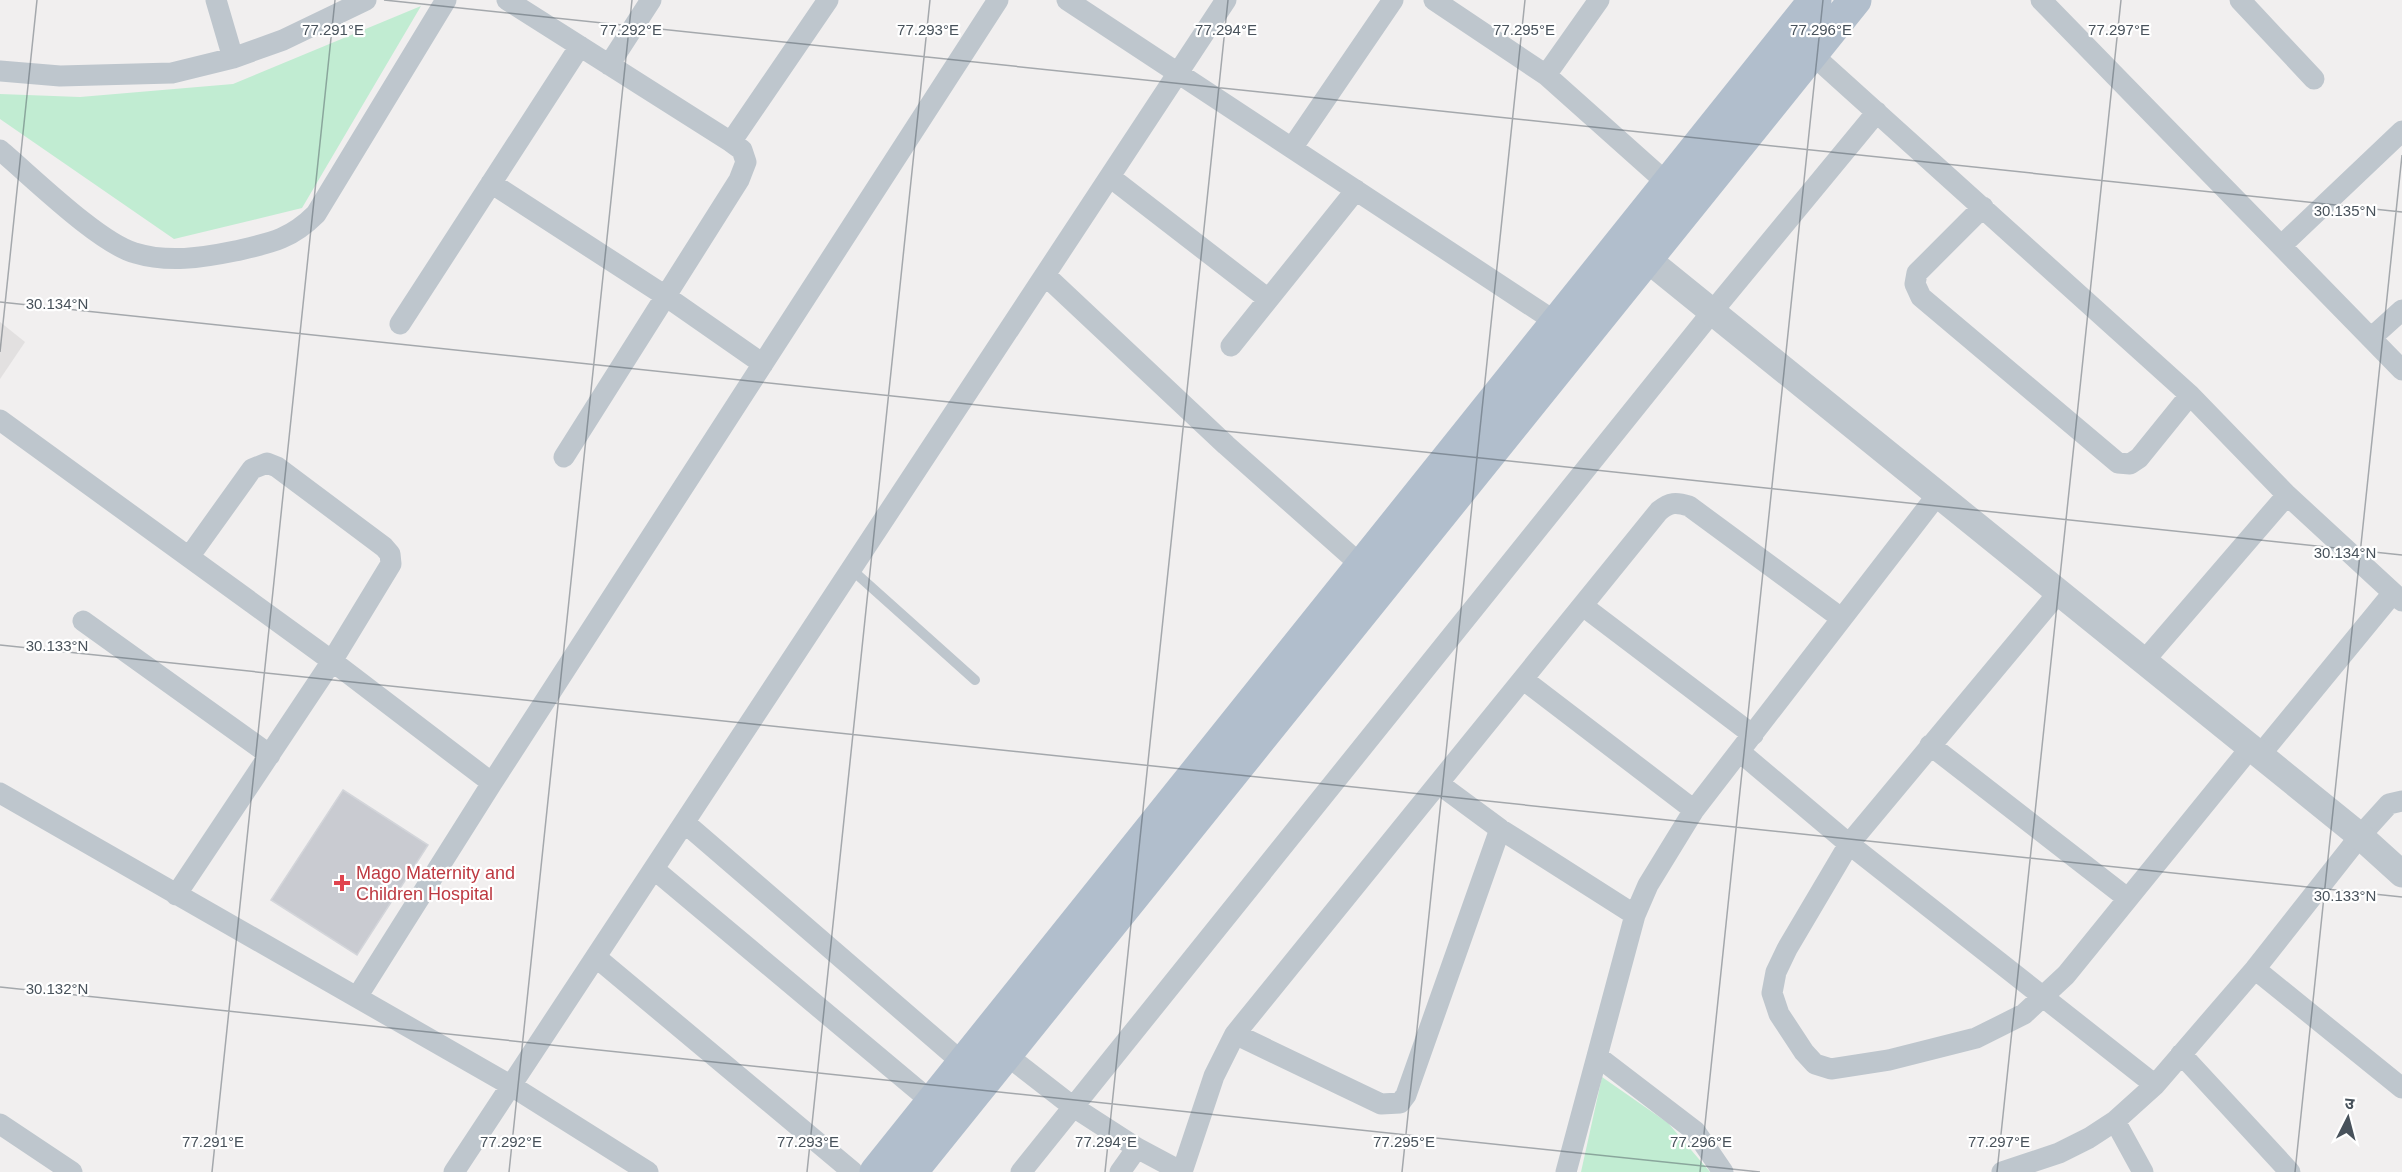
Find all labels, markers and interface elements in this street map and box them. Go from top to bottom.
text: 77.291°E [302,21,364,38]
text: 77.292°E [600,21,662,38]
text: 77.293°E [897,21,959,38]
text: 77.294°E [1195,21,1257,38]
text: 77.295°E [1493,21,1555,38]
text: 77.296°E [1790,21,1852,38]
text: 77.297°E [2088,21,2150,38]
text: 30.135°N [2314,202,2376,219]
text: 30.134°N [26,295,88,312]
text: 30.134°N [2314,544,2376,561]
text: 30.133°N [26,637,88,654]
place label: Mago Maternity and Children Hospital [356,863,515,904]
marker: Mago Maternity and Children Hospital [333,874,351,892]
text: 30.133°N [2314,887,2376,904]
text: 30.132°N [26,980,88,997]
north arrow [2318,1088,2378,1148]
text: उ [2344,1095,2356,1113]
text: 77.291°E [182,1133,244,1150]
text: 77.292°E [480,1133,542,1150]
text: 77.293°E [777,1133,839,1150]
text: 77.294°E [1075,1133,1137,1150]
text: 77.295°E [1373,1133,1435,1150]
text: 77.296°E [1670,1133,1732,1150]
text: 77.297°E [1968,1133,2030,1150]

